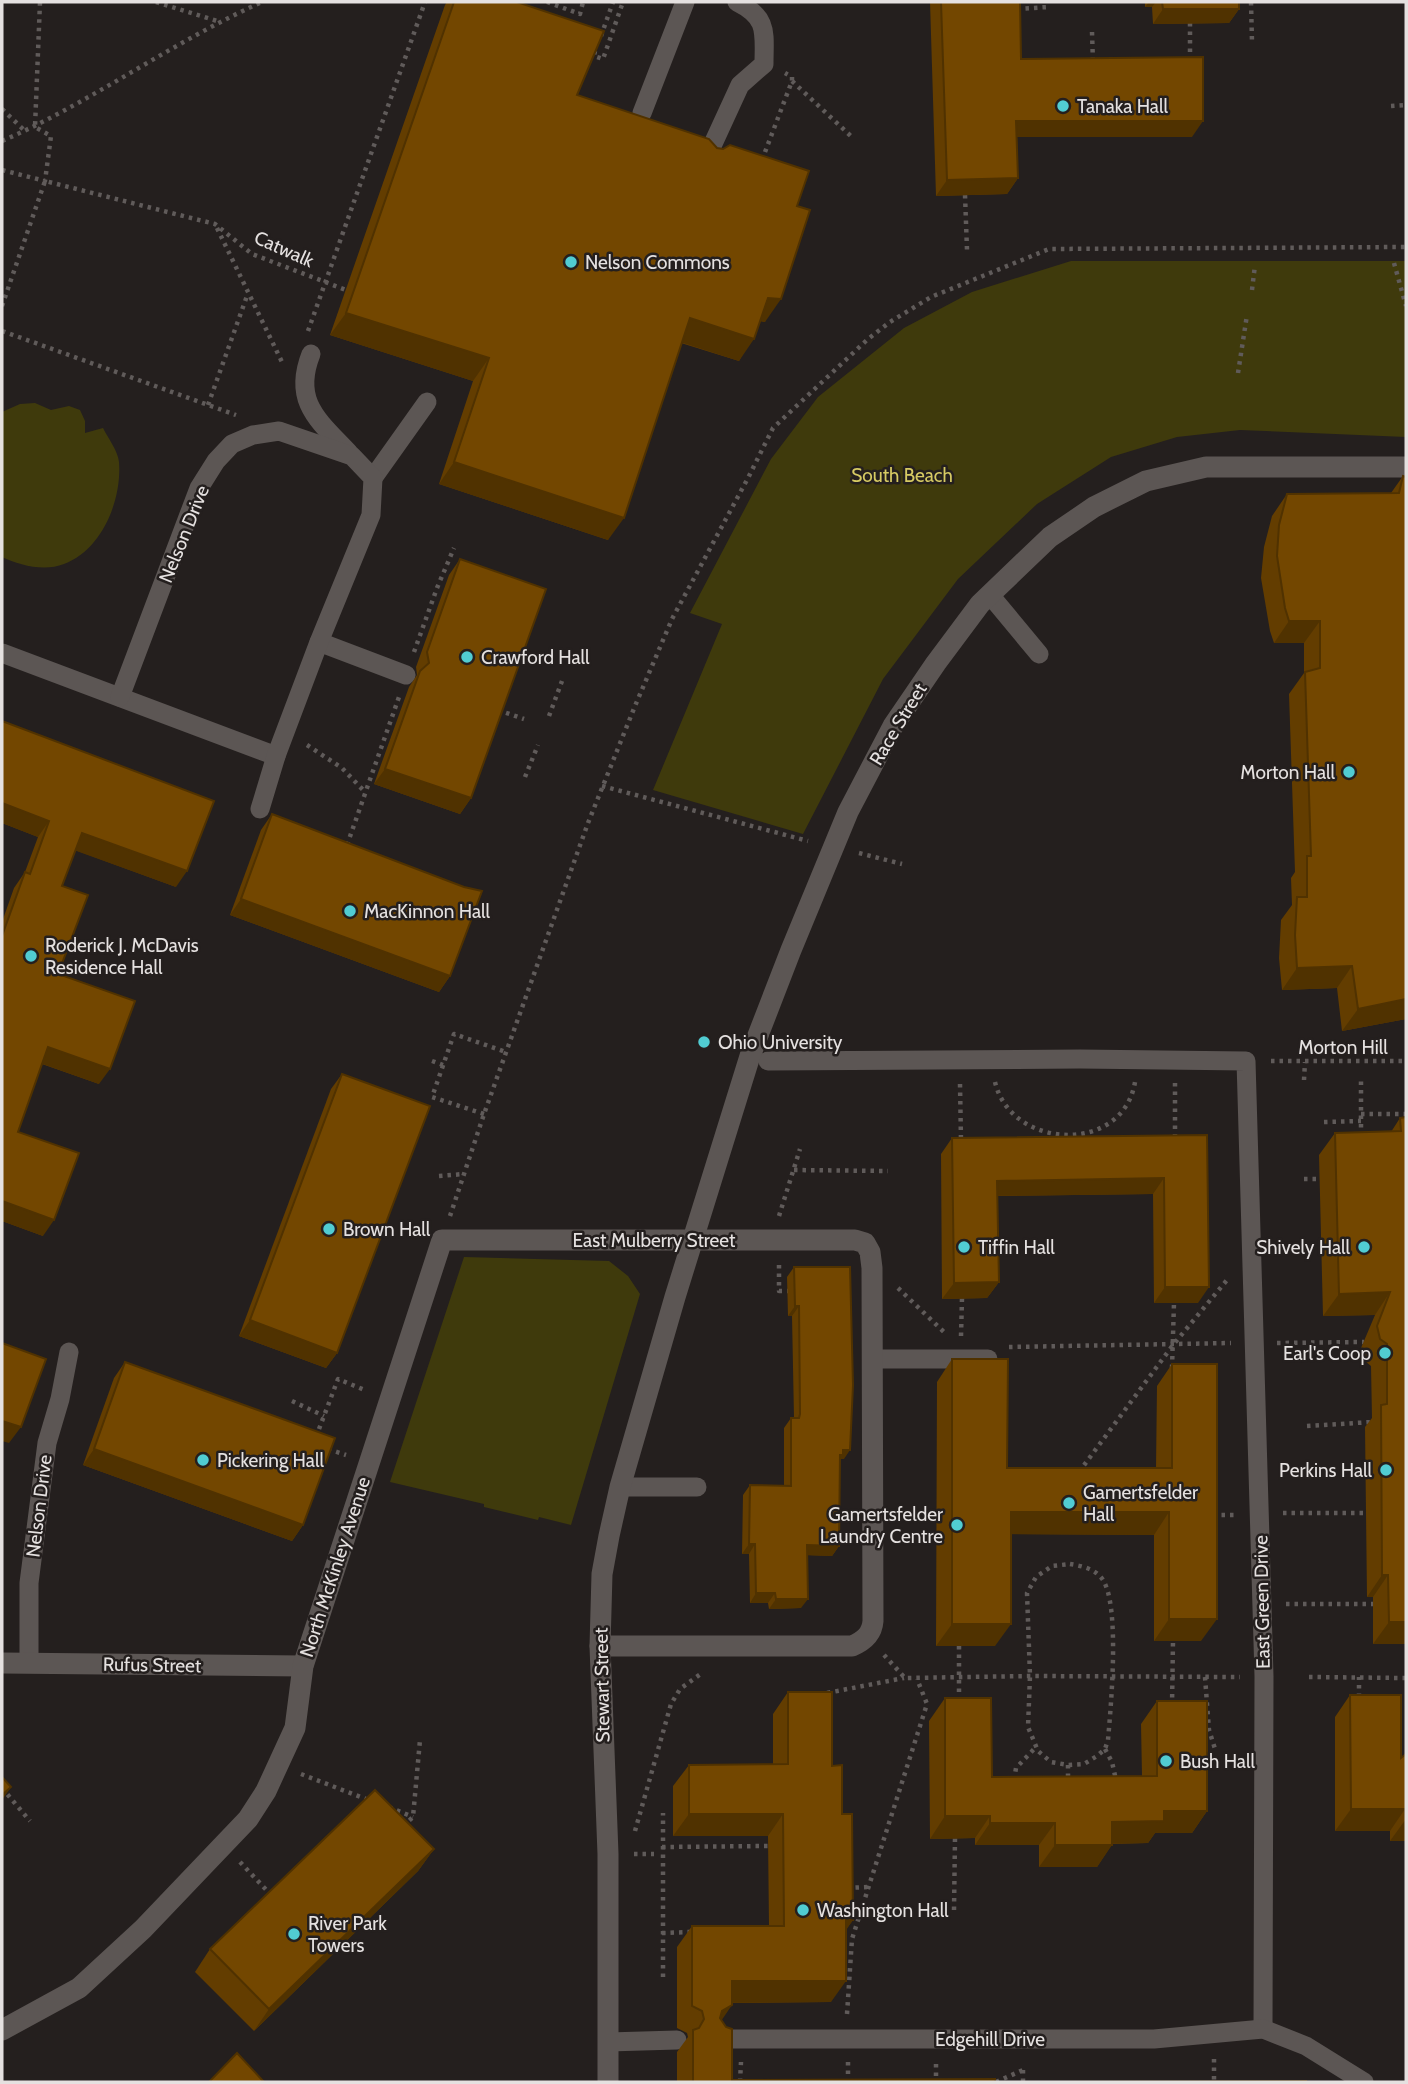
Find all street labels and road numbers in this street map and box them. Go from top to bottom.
street label: Catwalk [251,226,318,272]
street label: Nelson Drive [154,482,214,586]
street label: Race Street [864,678,932,769]
street label: Morton Hill [1298,1036,1388,1059]
street label: East Mulberry Street [573,1229,736,1252]
street label: Nelson Drive [21,1453,57,1559]
street label: North McKinley Avenue [295,1474,375,1660]
street label: East Green Drive [1249,1535,1275,1669]
street label: Stewart Street [589,1627,615,1743]
street label: Rufus Street [103,1653,202,1677]
street label: Edgehill Drive [935,2028,1045,2051]

